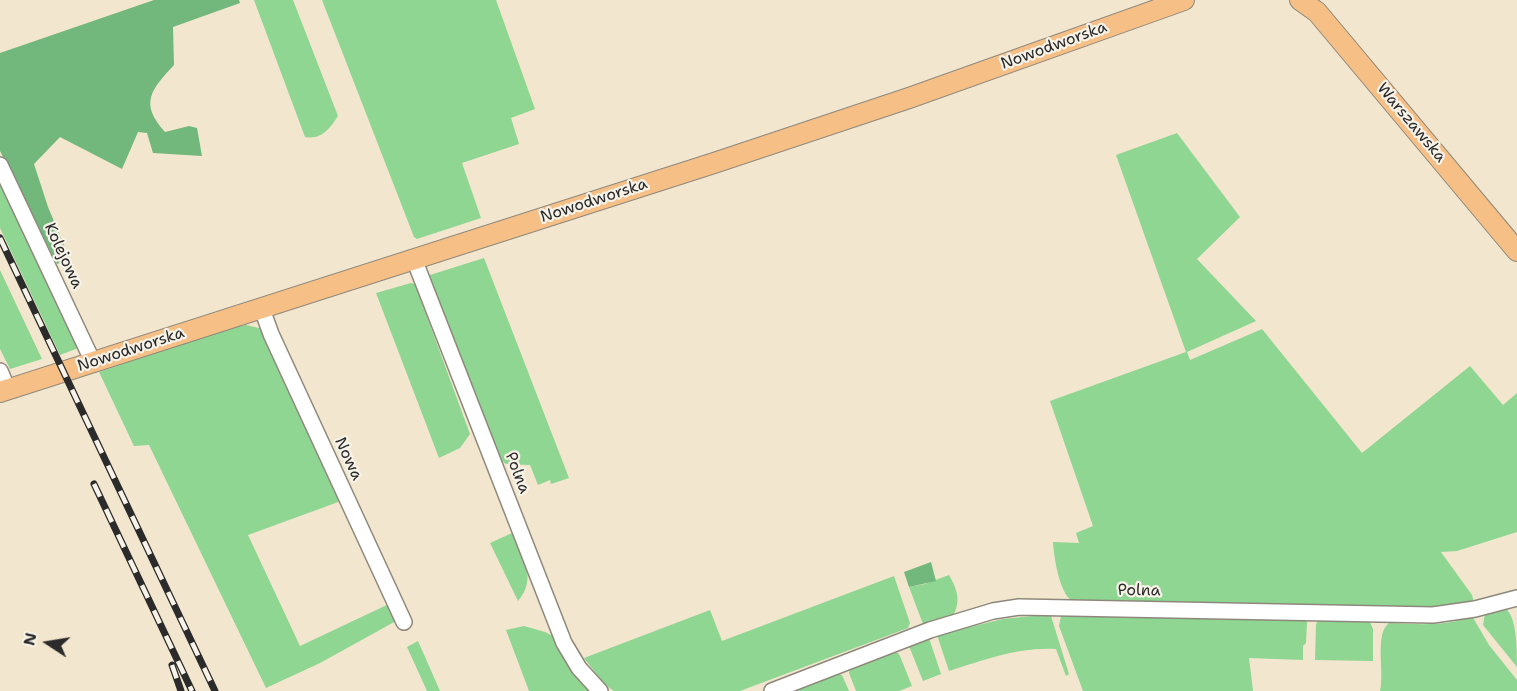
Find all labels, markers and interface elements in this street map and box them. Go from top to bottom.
street label: Nowodworska [998,18,1110,74]
street label: Warszawska [1372,79,1450,167]
street label: Nowodworska [538,175,650,227]
street label: Kolejowa [39,220,87,292]
street label: Nowodworska [75,324,187,376]
street label: Nowa [330,434,366,484]
street label: Polna [500,450,534,496]
street label: Polna [1117,581,1161,601]
north arrow [18,613,78,673]
text: N [18,631,41,648]

